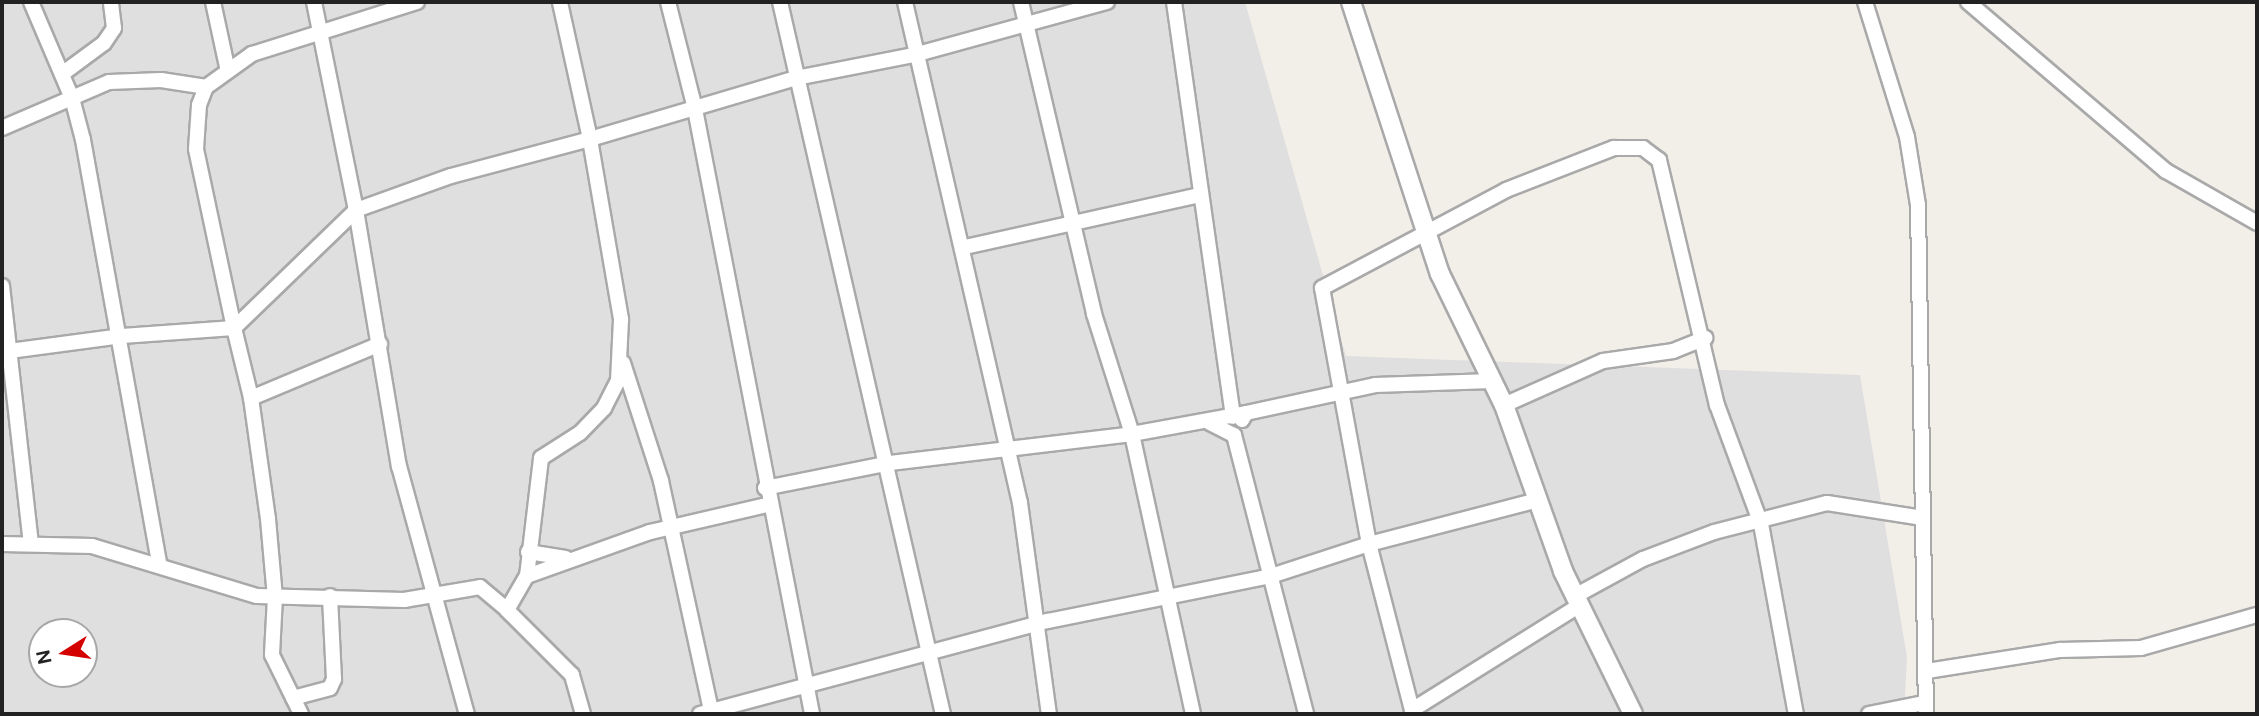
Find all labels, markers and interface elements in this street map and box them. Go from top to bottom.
north arrow [28,618,98,688]
text: N [30,648,58,666]

